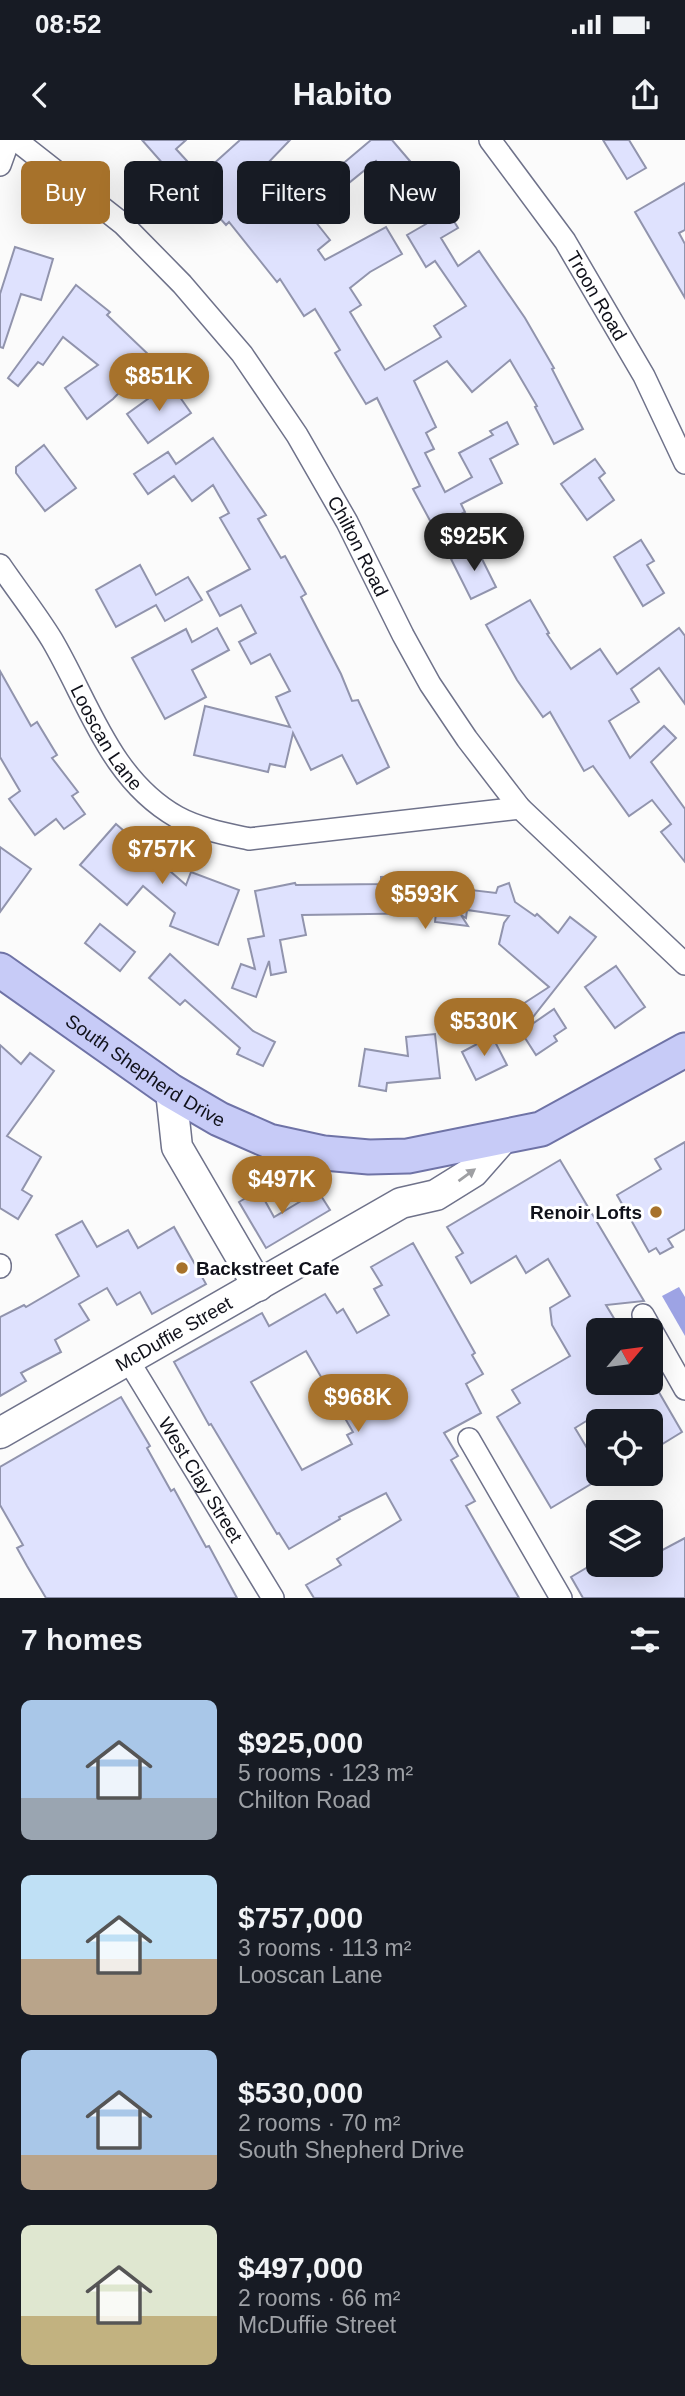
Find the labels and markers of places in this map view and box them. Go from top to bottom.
pin: $851K [110,354,208,413]
pin: $925K [425,514,523,573]
pin: $757K [113,826,211,886]
pin: $593K [376,872,474,931]
pin: $530K [435,998,533,1058]
pin: $497K [233,1156,331,1216]
place label: Renoir Lofts [530,1202,642,1223]
marker: Renoir Lofts [648,1204,664,1220]
place label: Backstreet Cafe [196,1258,340,1279]
marker: Backstreet Cafe [174,1260,190,1276]
pin: $968K [309,1374,407,1434]

